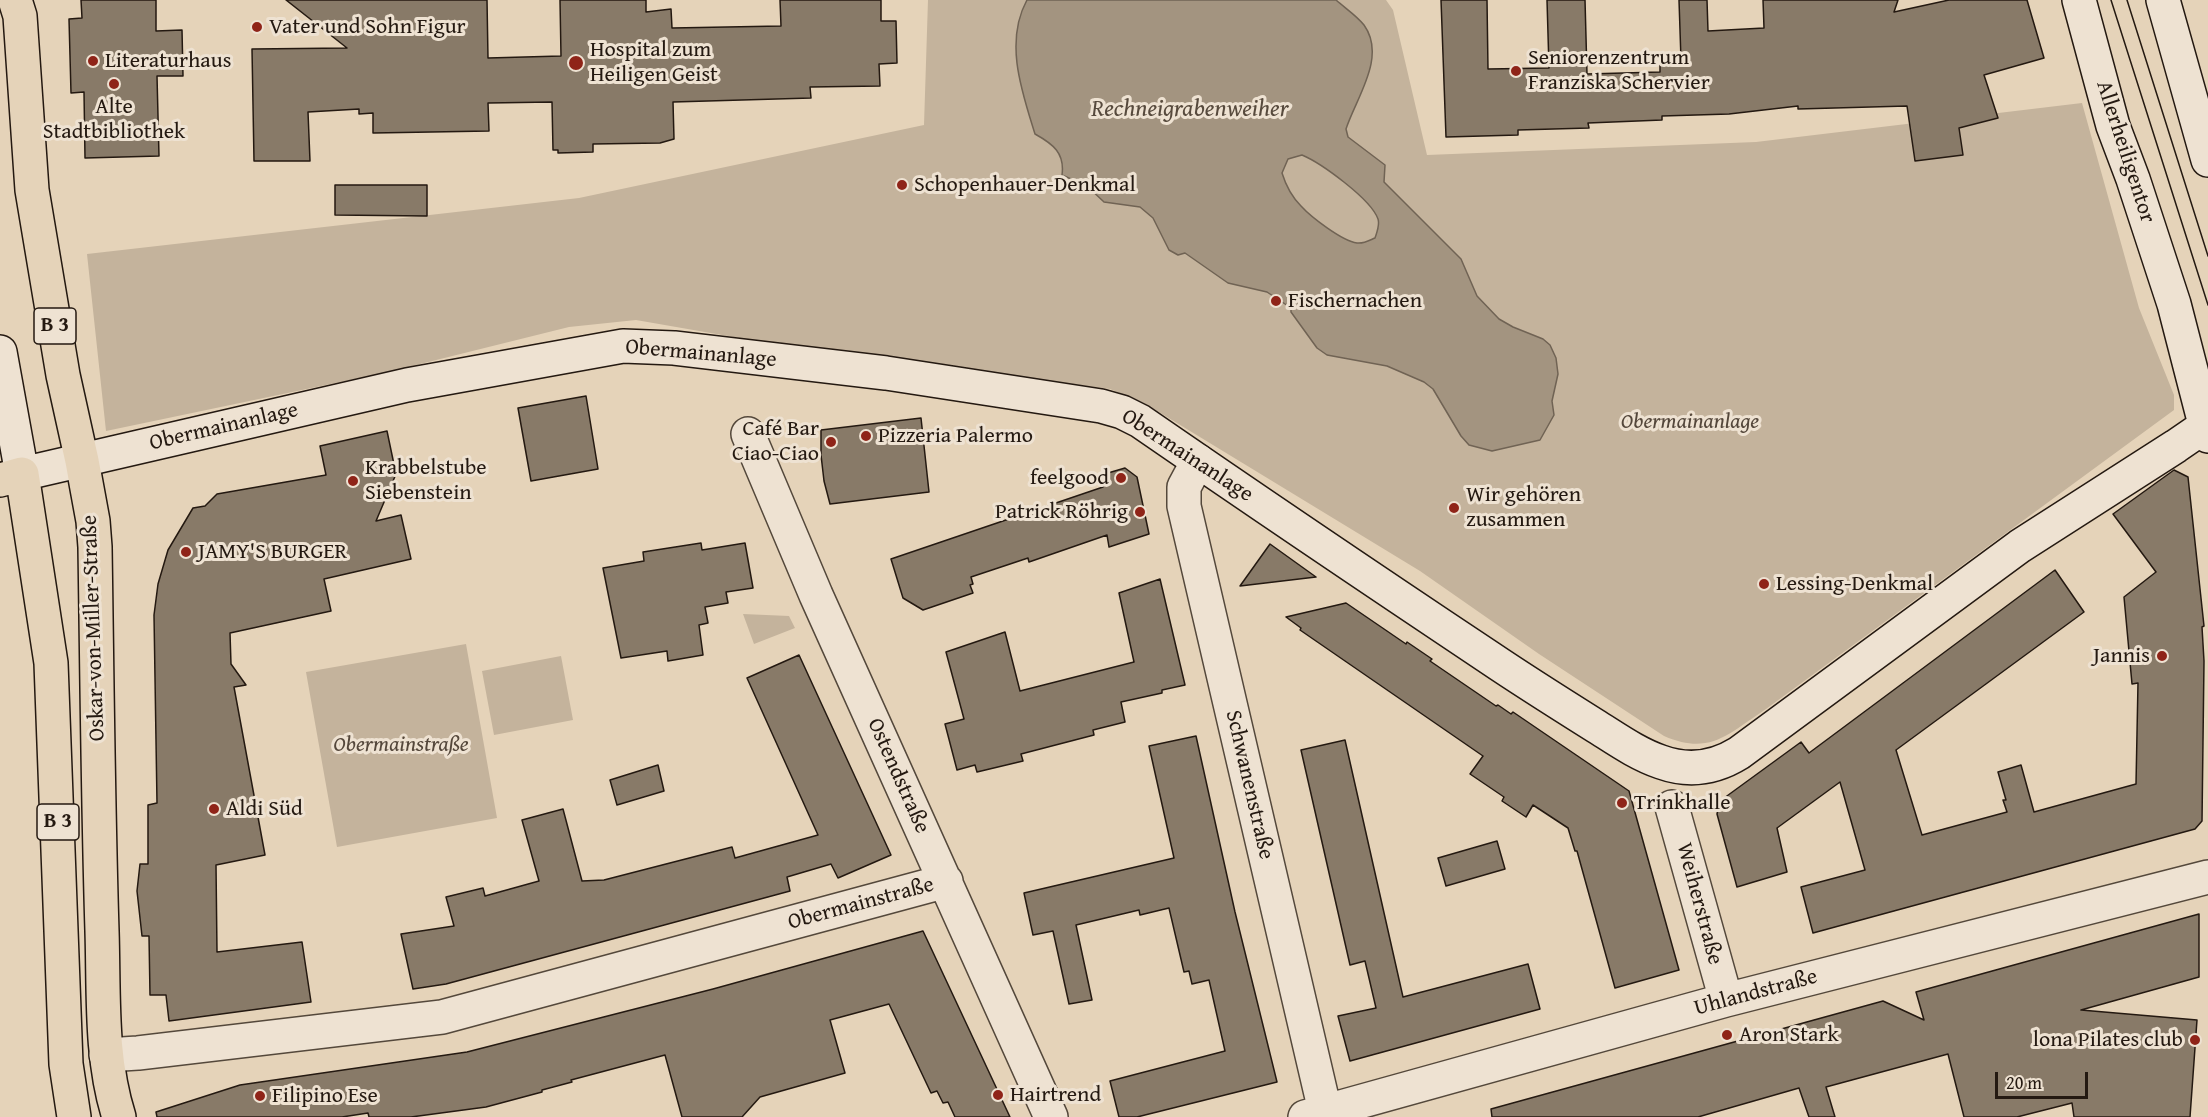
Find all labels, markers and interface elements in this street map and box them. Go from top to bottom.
place label: Vater und Sohn Figur [269,14,466,40]
marker: Vater und Sohn Figur [250,20,264,34]
place label: Hospital zum Heiligen Geist [590,37,718,88]
place label: Seniorenzentrum Franziska Schervier [1528,45,1710,96]
place label: Literaturhaus [105,48,231,74]
marker: Literaturhaus [86,54,100,68]
marker: Hospital zum Heiligen Geist [567,54,585,72]
marker: Seniorenzentrum Franziska Schervier [1509,64,1523,78]
marker: Alte Stadtbibliothek [107,77,121,91]
street label: Allerheiligentor [2090,78,2160,226]
place label: Alte Stadtbibliothek [43,94,185,146]
water label: Rechneigrabenweiher [1091,96,1289,124]
place label: Schopenhauer-Denkmal [914,172,1136,198]
marker: Schopenhauer-Denkmal [895,178,909,192]
place label: Fischernachen [1288,288,1422,314]
marker: Fischernachen [1269,294,1283,308]
road number: B 3 [34,308,76,344]
street label: Obermainanlage [624,334,778,374]
street label: Obermainanlage [147,397,301,457]
street label: Obermainanlage [1116,404,1258,508]
park label: Obermainanlage [1621,409,1759,435]
place label: Café Bar Ciao-Ciao [732,416,819,468]
place label: Pizzeria Palermo [878,423,1033,449]
marker: Pizzeria Palermo [859,429,873,443]
marker: Café Bar Ciao-Ciao [824,435,838,449]
place label: Krabbelstube Siebenstein [365,455,487,506]
place label: feelgood [1030,465,1109,491]
marker: feelgood [1114,471,1128,485]
marker: Krabbelstube Siebenstein [346,474,360,488]
place label: Wir gehören zusammen [1466,482,1581,534]
place label: Patrick Röhrig [995,499,1128,525]
marker: Wir gehören zusammen [1447,501,1461,515]
marker: Patrick Röhrig [1133,505,1147,519]
street label: Oskar-von-Miller-Straße [77,514,111,742]
place label: JAMY'S BURGER [198,539,347,565]
marker: JAMY'S BURGER [179,545,193,559]
place label: Lessing-Denkmal [1776,571,1933,597]
marker: Lessing-Denkmal [1757,577,1771,591]
place label: Jannis [2093,643,2150,669]
marker: Jannis [2155,649,2169,663]
street label: Schwanenstraße [1219,708,1279,862]
street label: Ostendstraße [861,714,935,838]
park label: Obermainstraße [333,732,469,758]
place label: Trinkhalle [1634,790,1731,816]
place label: Aldi Süd [226,796,303,822]
marker: Trinkhalle [1615,796,1629,810]
marker: Aldi Süd [207,802,221,816]
road number: B 3 [37,804,79,840]
street label: Weiherstraße [1670,840,1728,968]
street label: Obermainstraße [785,872,937,936]
street label: Uhlandstraße [1691,964,1821,1022]
place label: Aron Stark [1739,1022,1839,1048]
place label: lona Pilates club [2033,1027,2183,1053]
marker: Aron Stark [1720,1028,1734,1042]
marker: lona Pilates club [2188,1033,2202,1047]
scale bar [1998,1060,2091,1098]
text: 20 m [2006,1069,2042,1096]
place label: Hairtrend [1010,1082,1101,1108]
place label: Filipino Ese [272,1083,378,1109]
marker: Hairtrend [991,1088,1005,1102]
marker: Filipino Ese [253,1089,267,1103]

